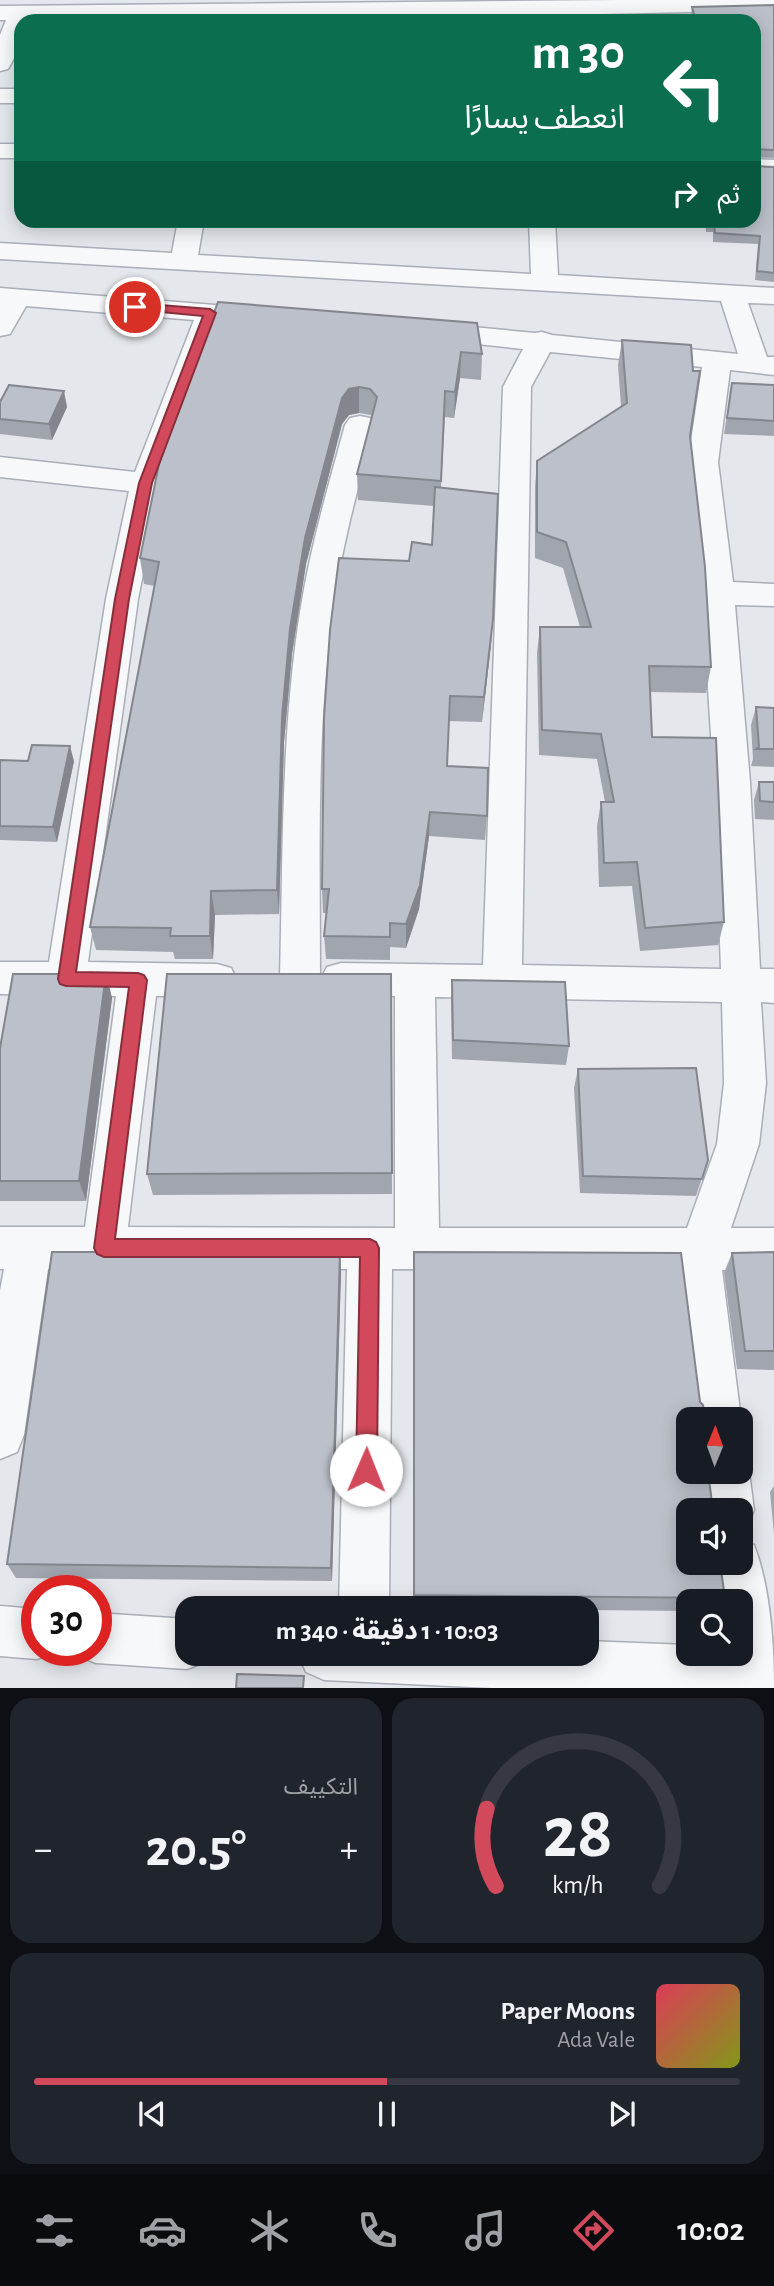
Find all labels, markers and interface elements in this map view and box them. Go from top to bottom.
text: 30 m [531,29,625,78]
icon: left [649,42,740,133]
text: انعطف يسارًا [464,102,625,134]
icon: right [666,175,704,213]
text: ثم [718,182,740,208]
pin [105,277,165,337]
icon: arrive [116,288,154,326]
north arrow [676,1407,752,1484]
map controls [676,1407,753,1666]
position arrow [329,1433,403,1507]
button: sound [676,1498,753,1575]
speed limit sign: 30 [21,1575,112,1666]
button: search [676,1589,753,1666]
text: 10:03 · 1 دقيقة · 340 m [276,1618,498,1644]
text: التكييف [284,1776,358,1799]
text: 28 [543,1799,613,1872]
text: 20.5° [145,1823,247,1875]
text: − [34,1831,52,1869]
text: + [340,1831,358,1869]
text: km/h [552,1873,604,1898]
text: Paper Moons [500,1998,635,2024]
text: Ada Vale [557,2029,635,2052]
icon: previous [133,2095,171,2133]
icon: pause [368,2095,406,2133]
icon: next [603,2095,641,2133]
icon: filters [30,2206,79,2255]
icon: car [138,2206,187,2255]
icon: climate [245,2206,294,2255]
icon: phone [353,2206,402,2255]
icon: music [461,2206,510,2255]
icon: directions [569,2206,618,2255]
text: 10:02 [677,2214,745,2246]

